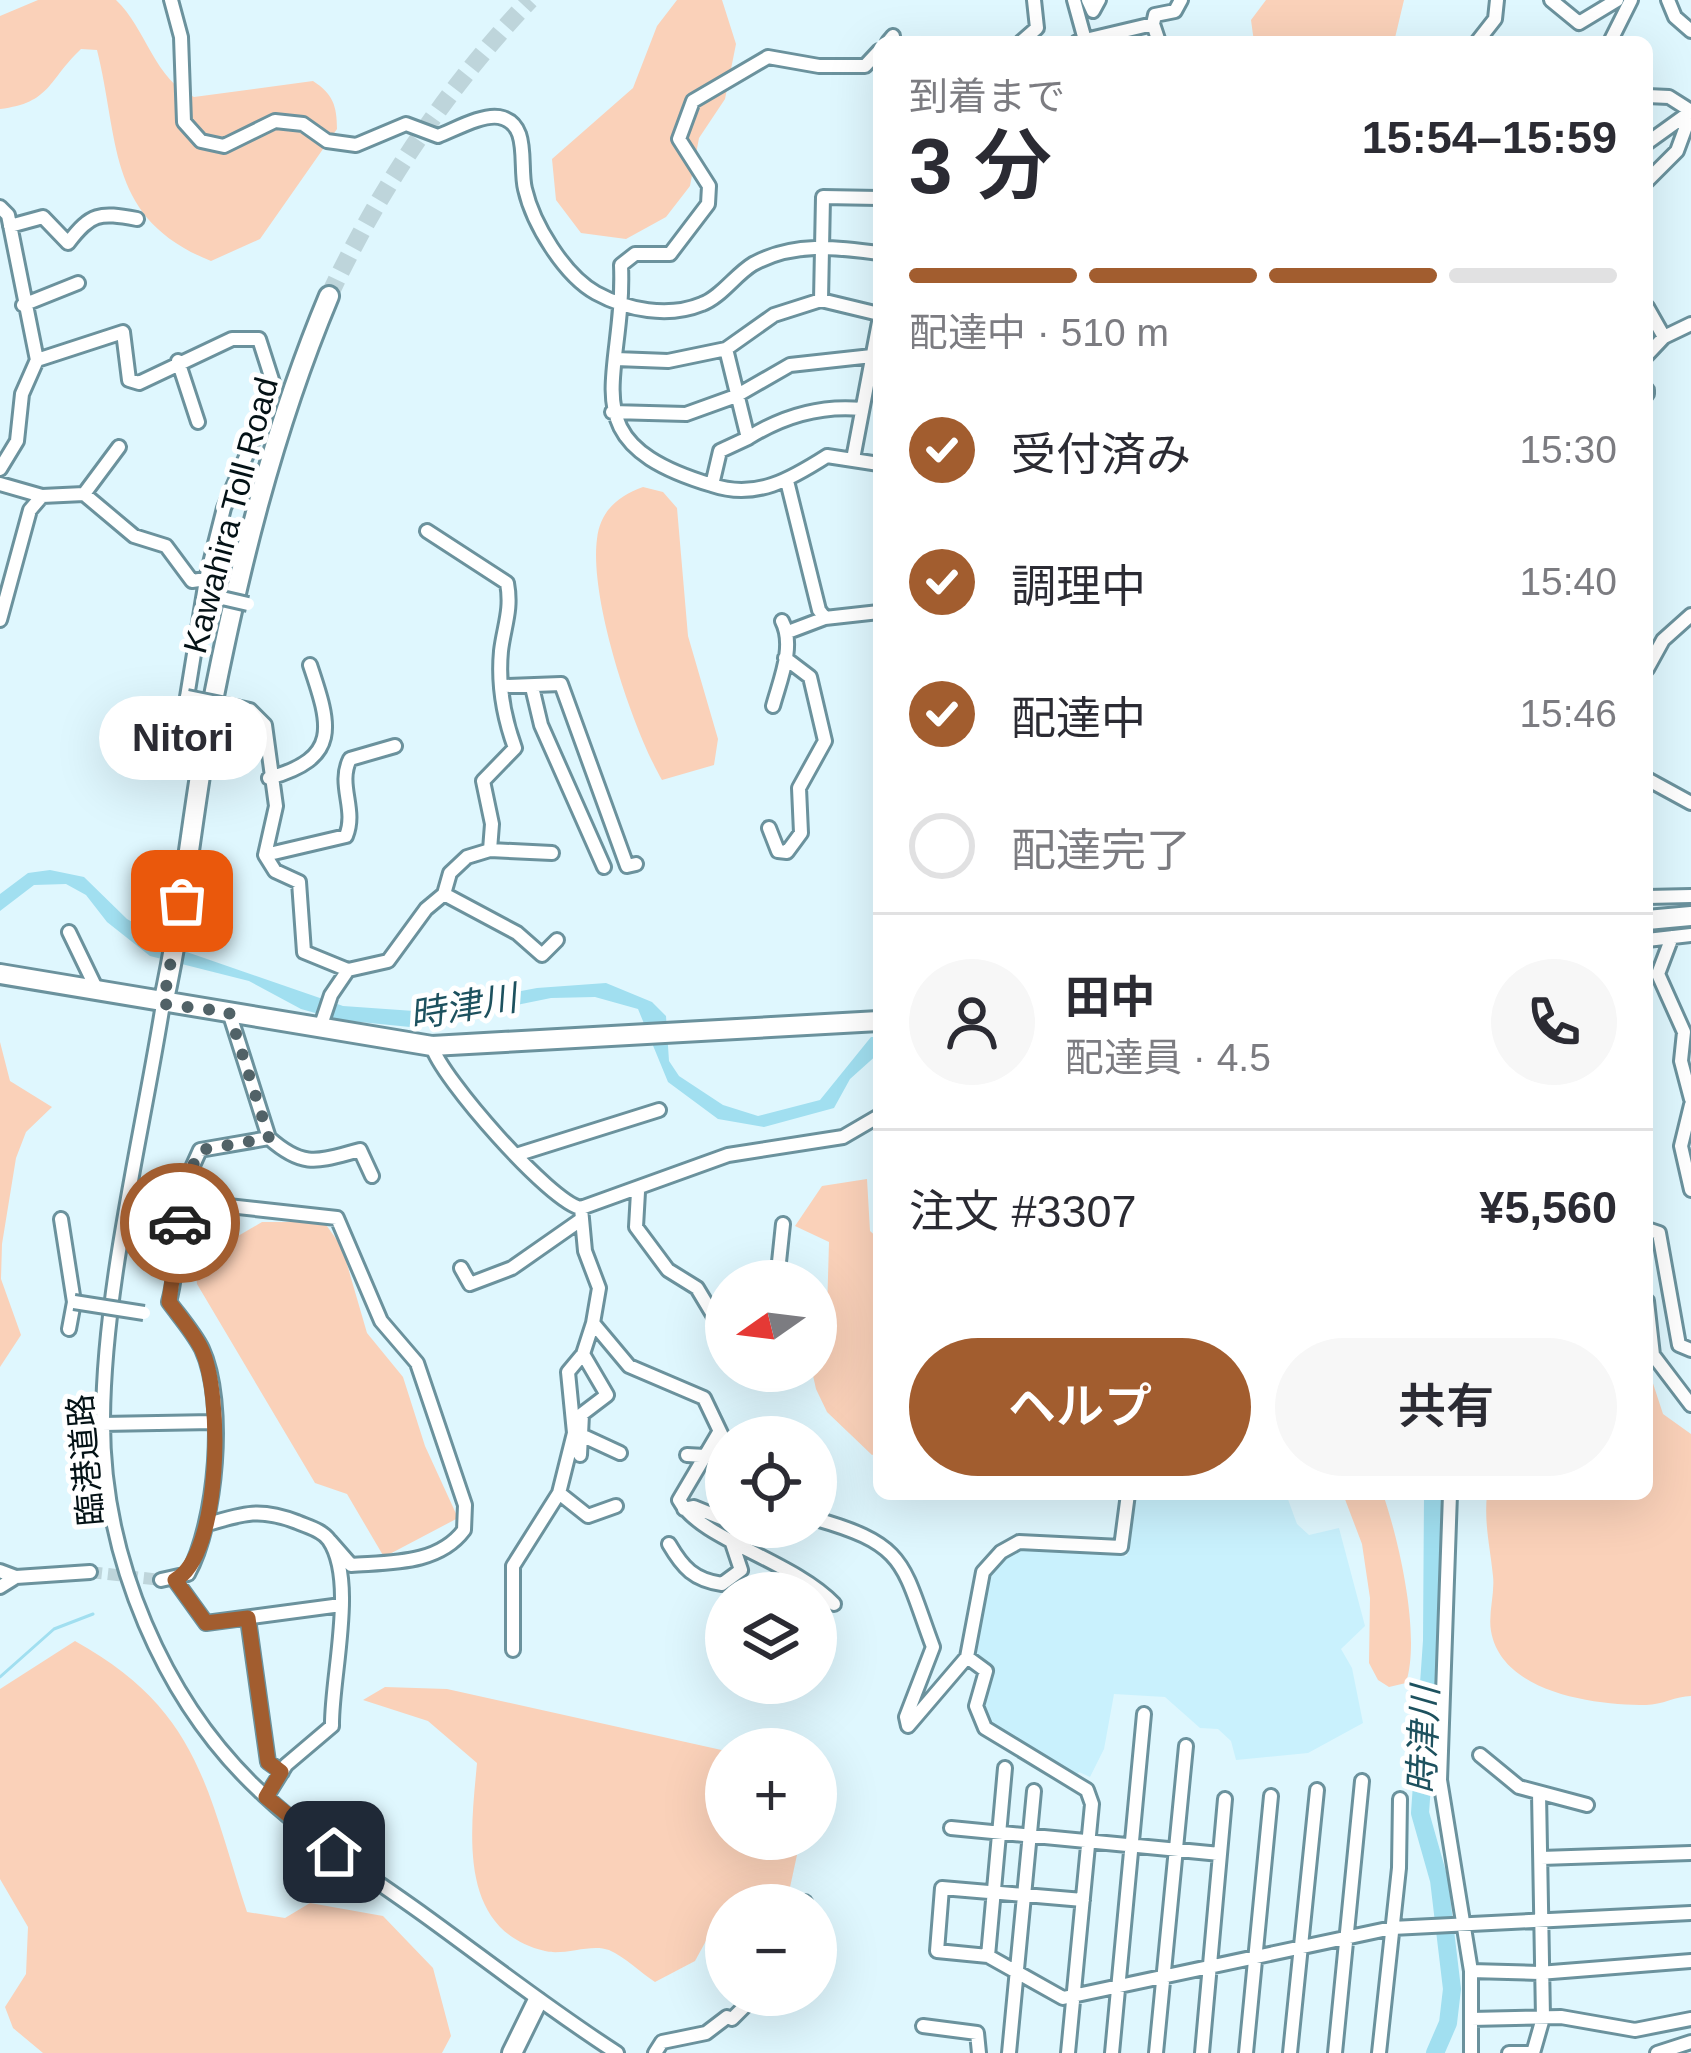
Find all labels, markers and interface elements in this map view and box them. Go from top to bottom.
text: 到着まで [909,75,1065,118]
text: 15:54–15:59 [1362,112,1617,163]
text: 3 分 [909,122,1052,210]
text: 配達中 · 510 m [909,311,1169,354]
street label: Kawahira Toll Road [176,373,285,657]
icon: check [909,417,975,483]
text: 15:30 [1519,428,1617,471]
text: 受付済み [1011,429,1191,480]
icon: check [909,549,975,615]
text: 15:40 [1519,560,1617,603]
text: 調理中 [1011,561,1146,612]
icon: check [909,681,975,747]
text: 15:46 [1519,692,1617,735]
text: 配達中 [1011,693,1146,744]
callout: Nitori [98,697,266,781]
text: Nitori [132,716,234,759]
text: 配達完了 [1011,825,1191,876]
pin [131,850,233,952]
icon: bag [149,868,215,934]
button: person [909,959,1035,1085]
button: phone [1491,959,1617,1085]
text: 田中 [1065,972,1155,1023]
water label: 時津川 [406,976,524,1036]
text: 配達員 · 4.5 [1065,1036,1271,1079]
courier [120,1163,240,1283]
text: ¥5,560 [1479,1182,1617,1233]
text: 注文 #3307 [909,1186,1137,1237]
icon: car [147,1190,213,1256]
north arrow [705,1260,837,1392]
map controls [705,1260,837,2016]
button: ヘルプ [909,1338,1251,1476]
button: 共有 [1275,1338,1617,1476]
street label: 臨港道路 [61,1393,110,1527]
button: locate [705,1416,837,1548]
button: layers [705,1572,837,1704]
water label: 時津川 [1401,1681,1446,1795]
button: + [705,1728,837,1860]
pin [283,1801,385,1903]
icon: home [301,1819,367,1885]
button: − [705,1884,837,2016]

